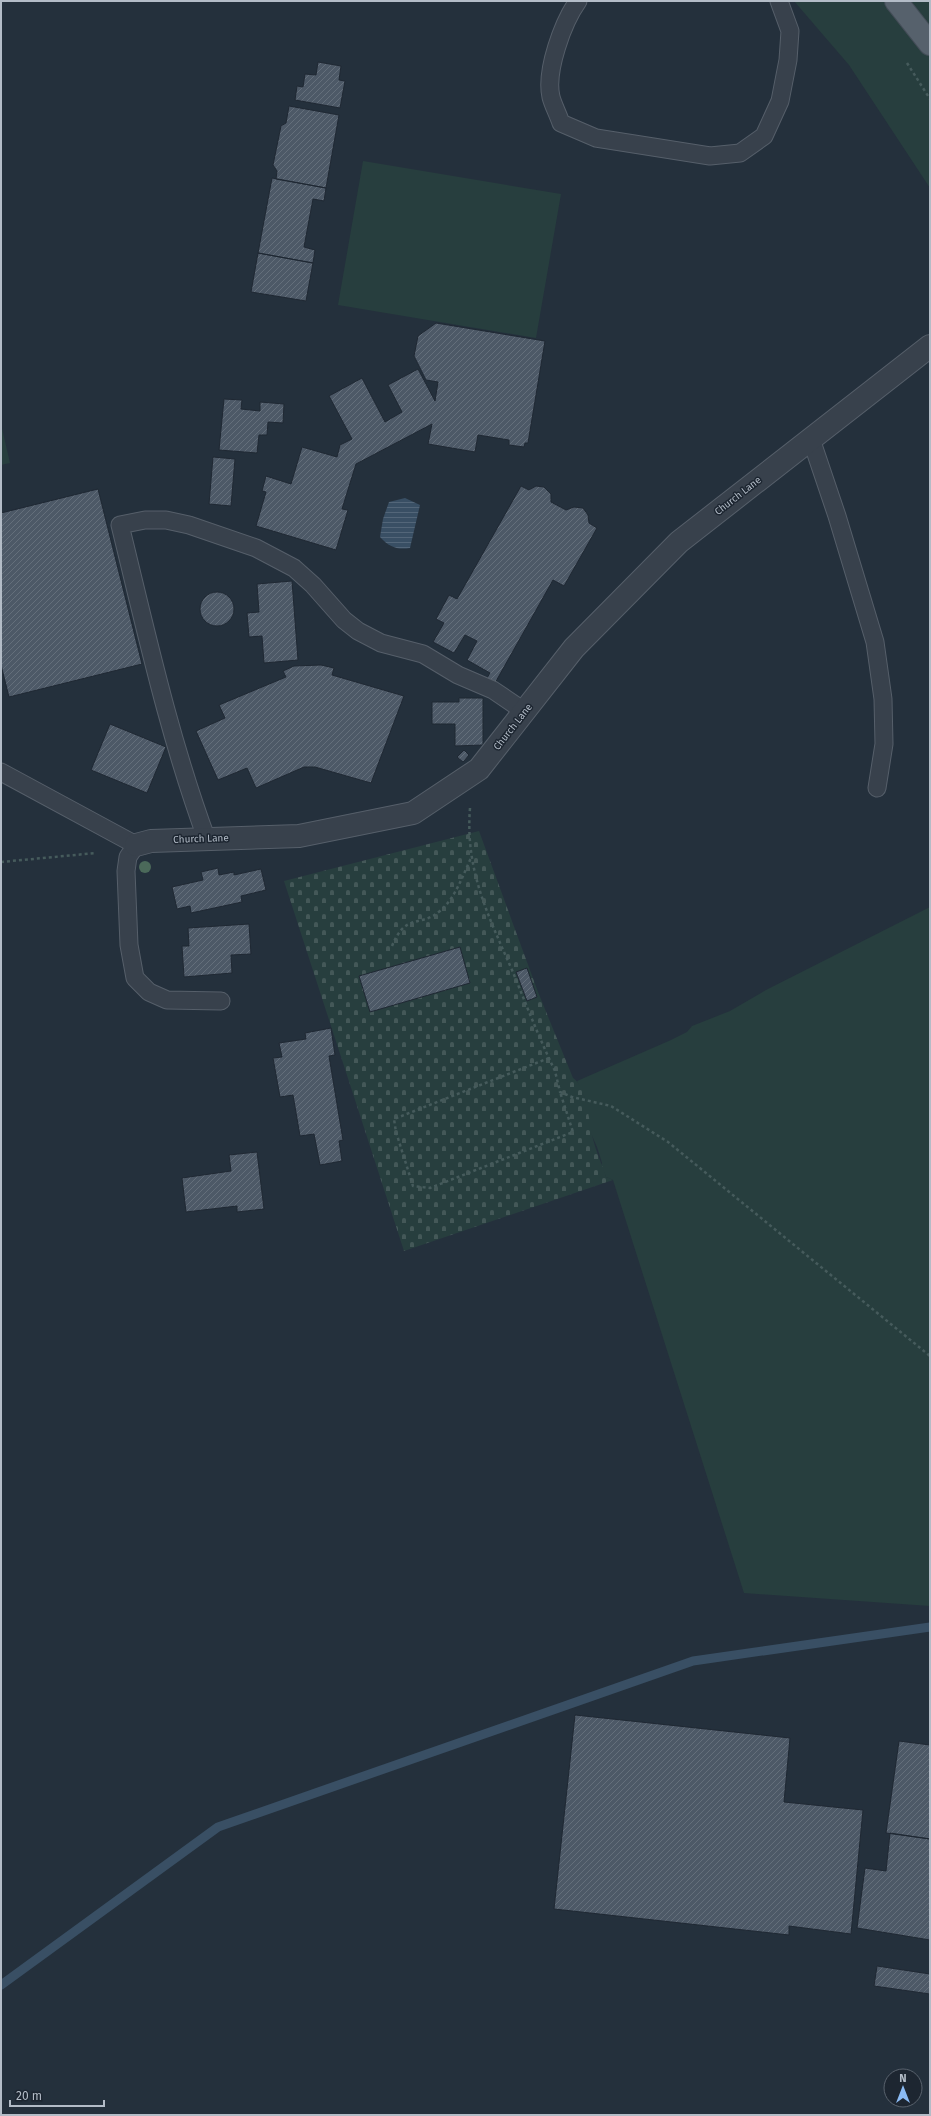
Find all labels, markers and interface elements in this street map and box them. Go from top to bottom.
street label: Church Lane [712,474,764,518]
street label: Church Lane [491,701,535,753]
street label: Church Lane [173,832,229,846]
north arrow [883,2068,923,2108]
text: N [899,2072,907,2085]
scale bar [10,2082,104,2108]
text: 20 m [16,2089,42,2103]

